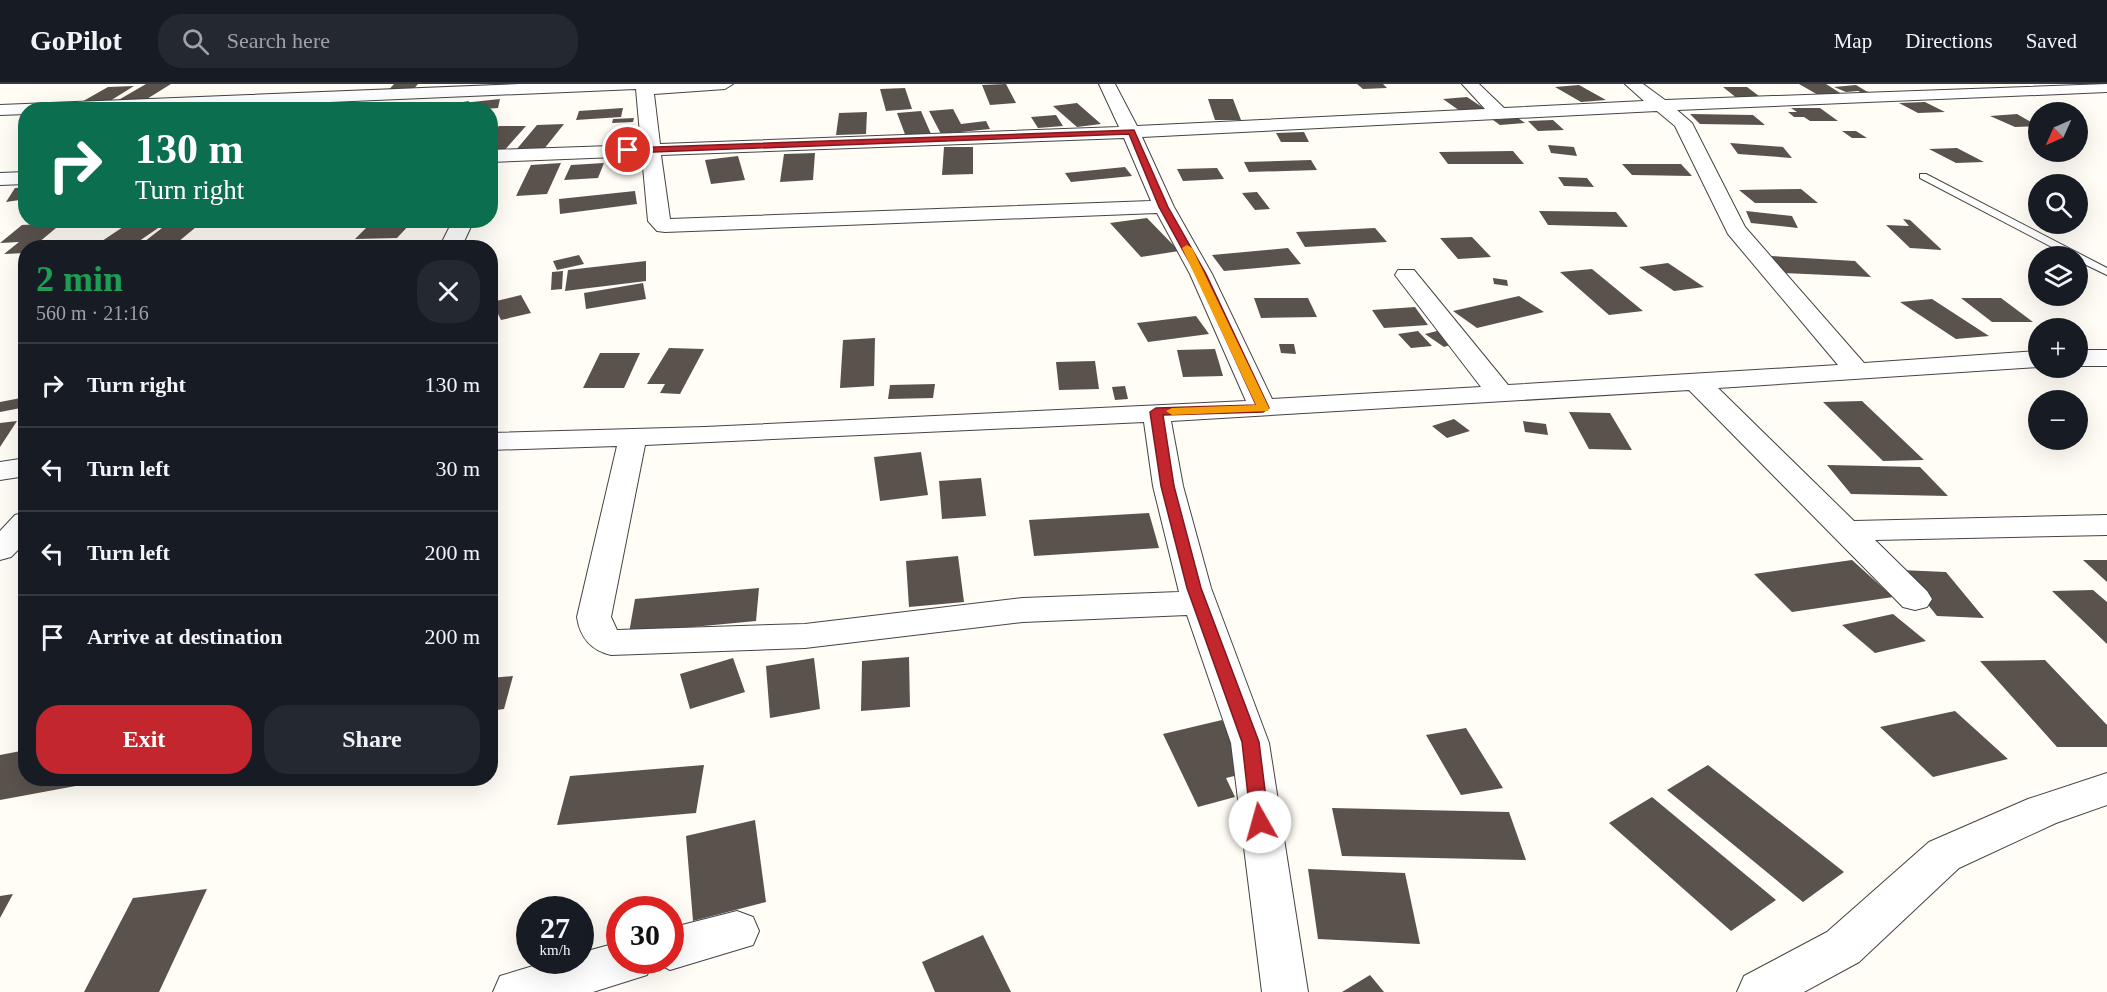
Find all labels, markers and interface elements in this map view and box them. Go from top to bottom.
search box [158,14,578,68]
text: GoPilot [30,25,122,56]
icon: search [179,25,212,58]
text: Search here [227,28,330,53]
text: Map [1834,29,1872,53]
text: Directions [1905,29,1993,53]
text: Saved [2026,29,2077,53]
north arrow [2028,102,2088,162]
map controls [2028,102,2088,450]
pin [602,124,653,175]
icon: right [36,126,114,204]
text: 130 m [135,126,244,172]
icon: arrive [611,133,644,166]
button: search [2028,174,2088,234]
text: Turn right [135,175,244,205]
button: layers [2028,246,2088,306]
text: 2 min [36,259,123,299]
button: close [417,260,480,323]
text: 560 m · 21:16 [36,302,149,324]
button: + [2028,318,2088,378]
icon: right [36,369,69,402]
text: Turn right [87,372,186,397]
text: 130 m [424,372,480,397]
button: − [2028,390,2088,450]
icon: left [36,453,69,486]
text: Turn left [87,456,170,481]
text: 30 m [435,456,480,481]
icon: left [36,537,69,570]
text: Turn left [87,540,170,565]
text: 200 m [424,540,480,565]
icon: arrive [36,621,69,654]
text: Arrive at destination [87,624,283,649]
text: 200 m [424,624,480,649]
button: Exit [36,705,252,774]
button: Share [264,705,480,774]
position arrow [1228,790,1292,854]
speed limit sign: 30 [606,896,684,974]
text: 27 [540,911,570,944]
text: km/h [540,942,570,958]

